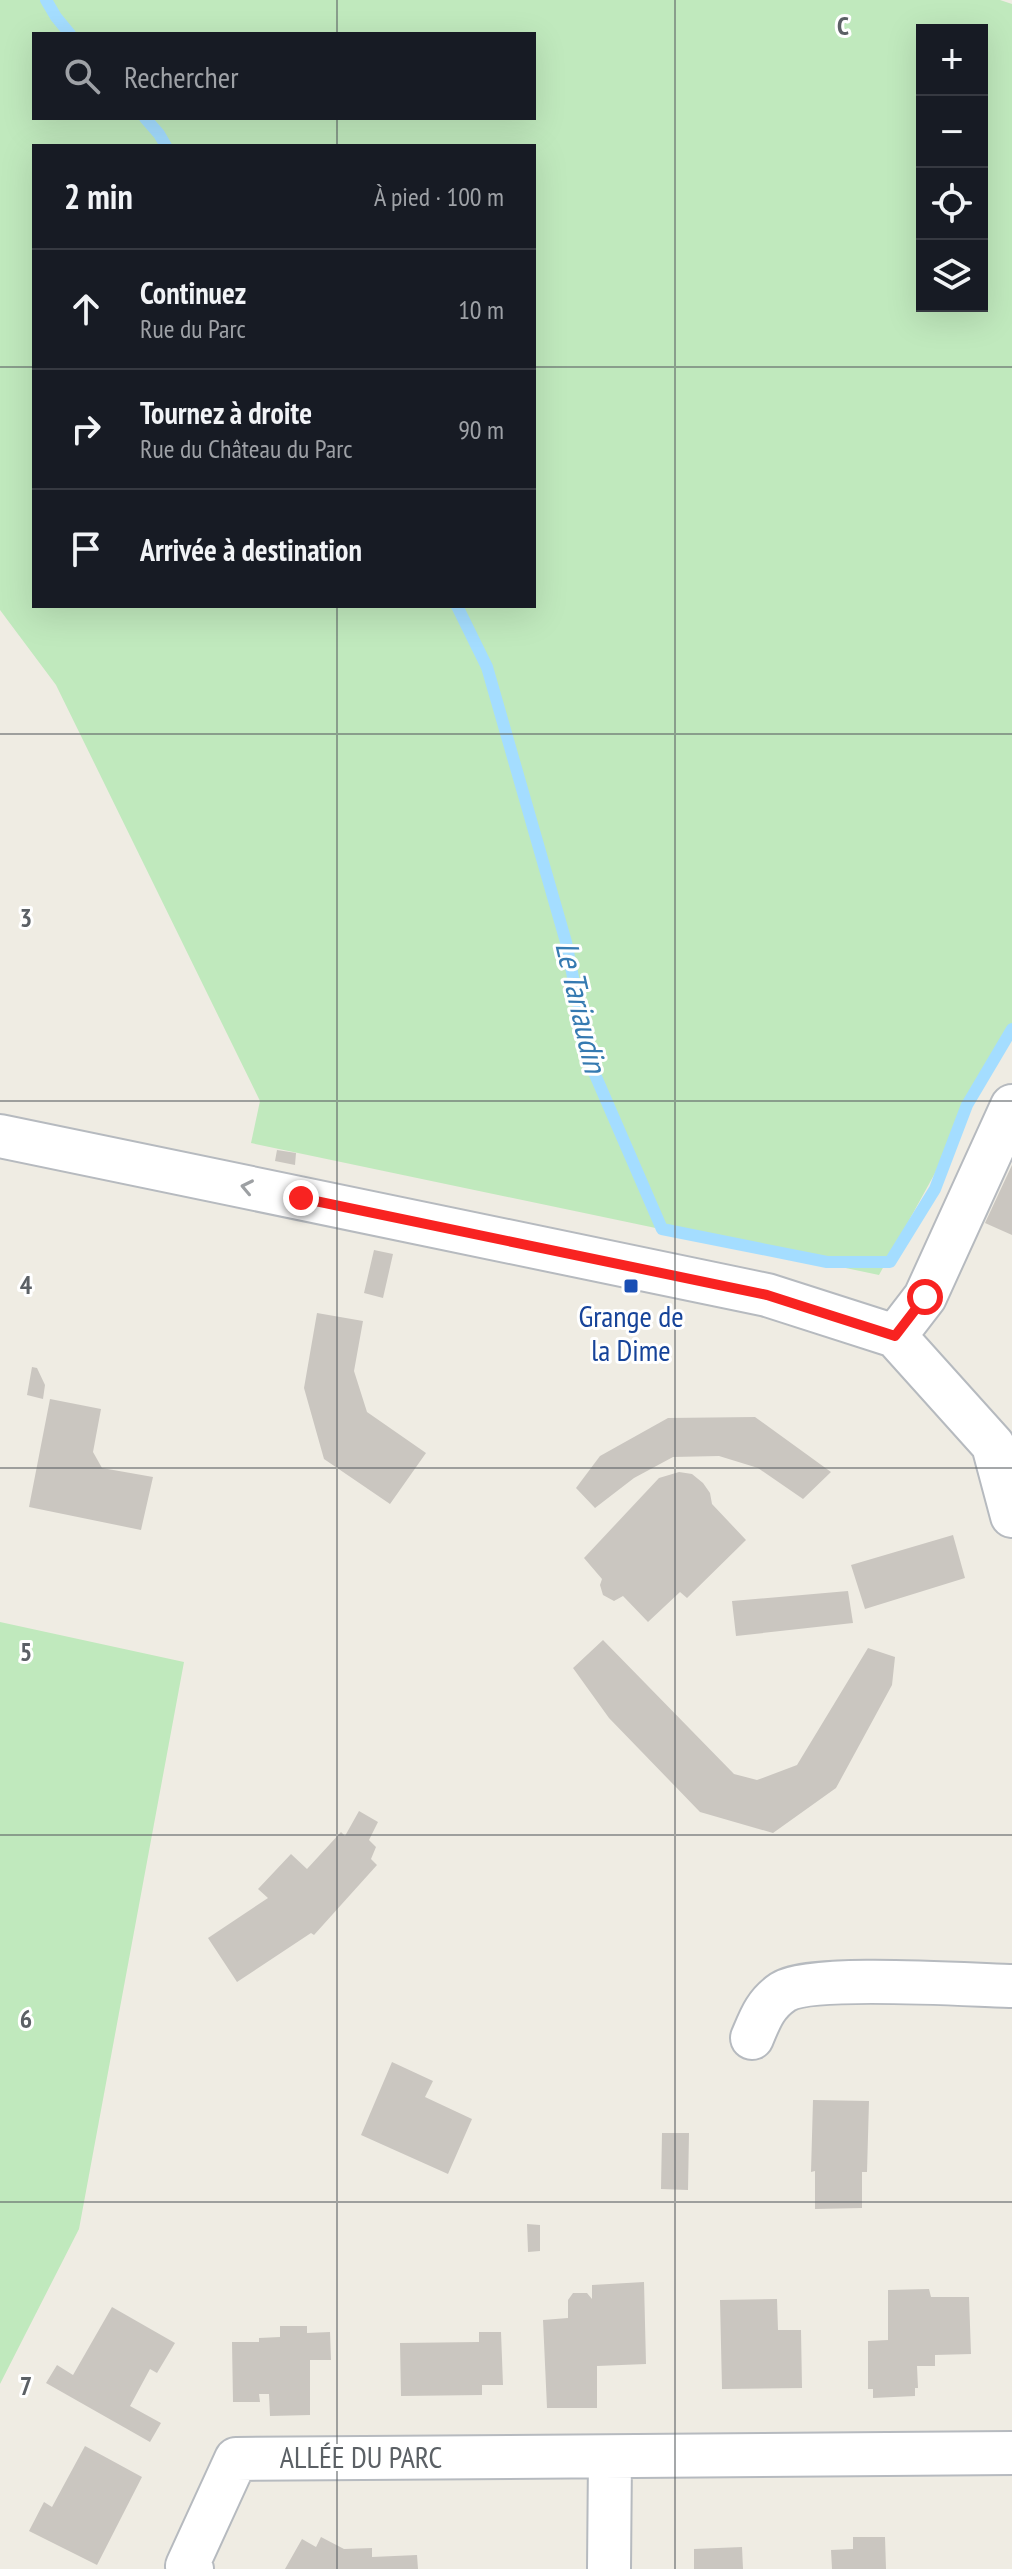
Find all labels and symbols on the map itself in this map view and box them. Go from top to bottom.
text: C [837,9,849,42]
text: 3 [20,901,32,934]
water label: Le Tariaudin [547,937,618,1078]
one-way arrow [241,1179,254,1196]
route end [283,1180,319,1216]
text: 4 [20,1268,33,1301]
marker: Grange de la Dime [622,1277,640,1295]
route start [907,1279,943,1315]
place label: Grange de la Dime [578,1296,684,1369]
text: 5 [20,1635,32,1668]
text: 6 [20,2002,32,2035]
text: 7 [20,2369,32,2402]
street label: ALLÉE DU PARC [280,2437,442,2476]

